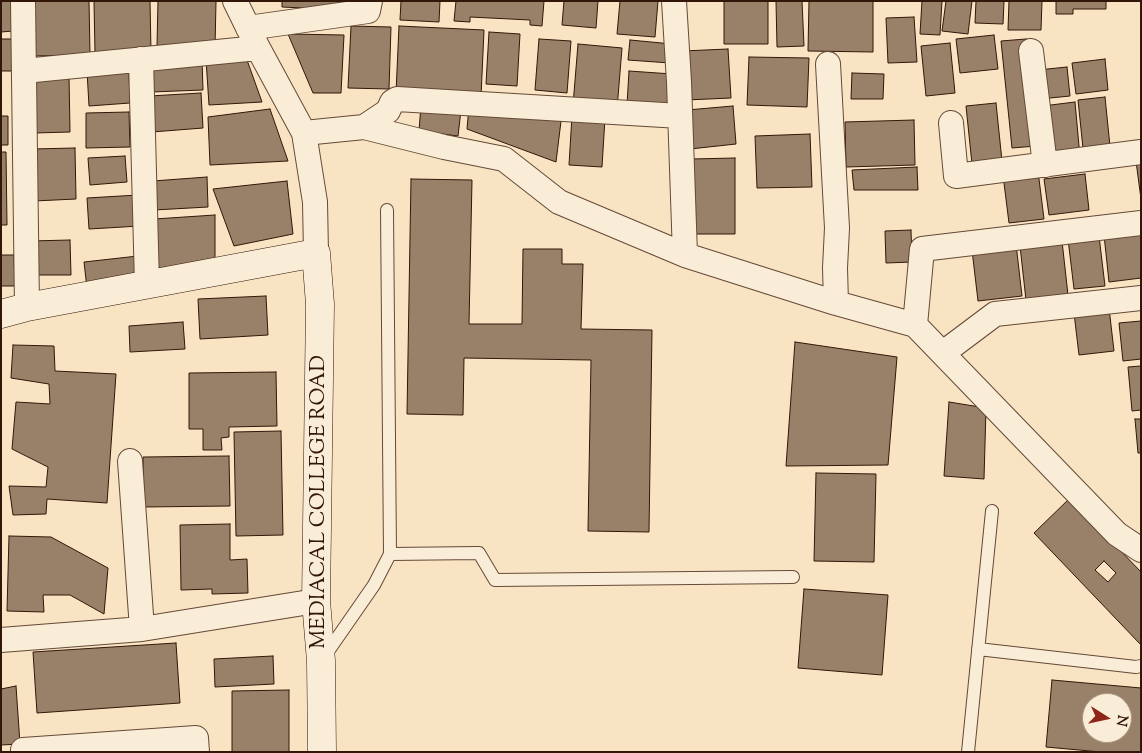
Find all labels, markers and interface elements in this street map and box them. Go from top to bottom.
street label: MEDIACAL COLLEGE ROAD [307,355,333,649]
north arrow [1082,693,1132,743]
text: N [1110,713,1132,728]

